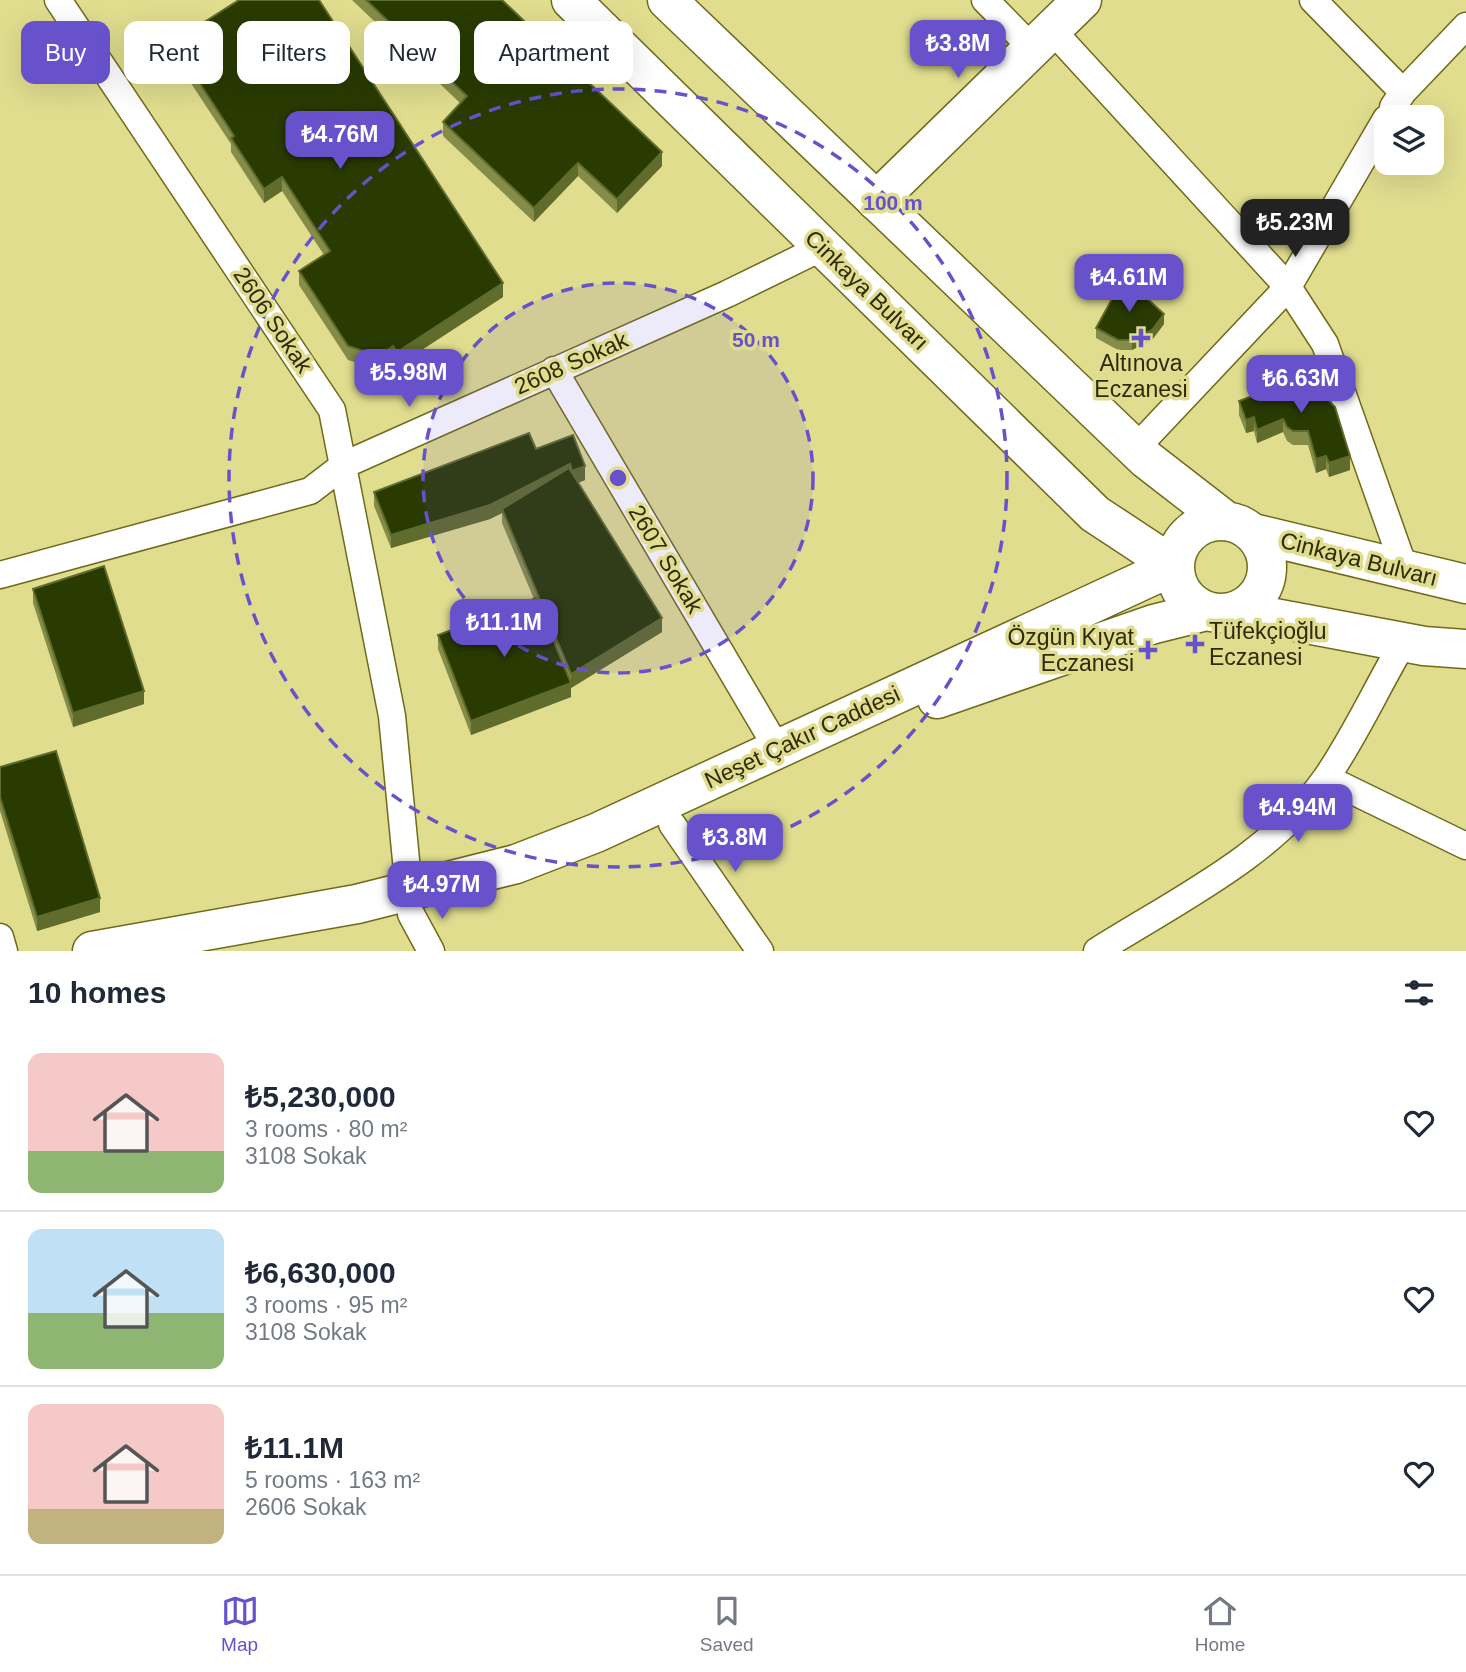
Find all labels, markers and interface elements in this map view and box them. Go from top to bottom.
pin: ₺3.8M [909,20,1007,80]
chip: Buy [21,21,110,84]
chip: Rent [124,21,223,84]
chip: Filters [237,21,350,84]
chip: New [364,21,460,84]
chip: Apartment [474,21,633,84]
text: ₺3.8M [926,30,990,56]
map controls [1374,105,1444,175]
button: layers [1374,105,1444,175]
pin: ₺4.76M [283,111,397,171]
text: ₺4.76M [301,121,379,147]
text: 100 m [863,191,923,214]
pin: ₺5.23M [1238,200,1352,259]
text: ₺5.23M [1256,209,1334,235]
street label: Cinkaya Bulvarı [800,225,934,355]
pin: ₺4.61M [1072,254,1186,314]
street label: 2606 Sokak [228,262,318,378]
text: ₺4.61M [1090,264,1168,290]
street label: 2608 Sokak [510,326,632,400]
text: 50 m [732,328,780,351]
marker: Altınova Eczanesi [1133,330,1149,346]
pin: ₺5.98M [352,350,466,409]
place label: Altınova Eczanesi [1094,350,1188,402]
pin: ₺6.63M [1244,356,1358,415]
text: ₺5.98M [370,359,448,385]
text: ₺6.63M [1262,365,1340,391]
centre of rings [606,466,630,490]
street label: 2607 Sokak [624,500,709,618]
street label: Cinkaya Bulvarı [1278,527,1440,591]
pin: ₺11.1M [447,600,561,659]
text: ₺11.1M [466,609,542,635]
place label: Tüfekçioğlu Eczanesi [1209,618,1327,670]
place label: Özgün Kıyat Eczanesi [1007,624,1135,676]
marker: Tüfekçioğlu Eczanesi [1187,636,1203,652]
marker: Özgün Kıyat Eczanesi [1140,642,1156,658]
street label: Neşet Çakır Caddesi [700,680,904,794]
pin: ₺4.94M [1241,784,1355,844]
text: ₺4.94M [1259,794,1337,820]
pin: ₺3.8M [686,814,784,874]
text: ₺3.8M [703,824,767,850]
pin: ₺4.97M [385,862,499,921]
text: ₺4.97M [403,871,481,897]
icon: filters [1400,974,1438,1012]
text: 10 homes [28,976,166,1009]
text: ₺5,230,000 [245,1080,396,1113]
icon: home [84,1081,168,1165]
icon: heart [1400,1104,1438,1142]
text: 3 rooms · 80 m² [245,1116,407,1142]
text: 3108 Sokak [245,1143,366,1169]
text: ₺6,630,000 [245,1256,396,1289]
icon: home [84,1257,168,1341]
icon: heart [1400,1280,1438,1318]
text: 3 rooms · 95 m² [245,1292,407,1318]
text: 3108 Sokak [245,1319,366,1345]
text: ₺11.1M [245,1431,344,1464]
icon: home [84,1432,168,1516]
icon: heart [1400,1455,1438,1493]
text: 5 rooms · 163 m² [245,1467,420,1493]
text: 2606 Sokak [245,1494,366,1520]
tab: Map [221,1592,259,1656]
tab: Saved [700,1592,754,1656]
tab: Home [1195,1592,1245,1656]

